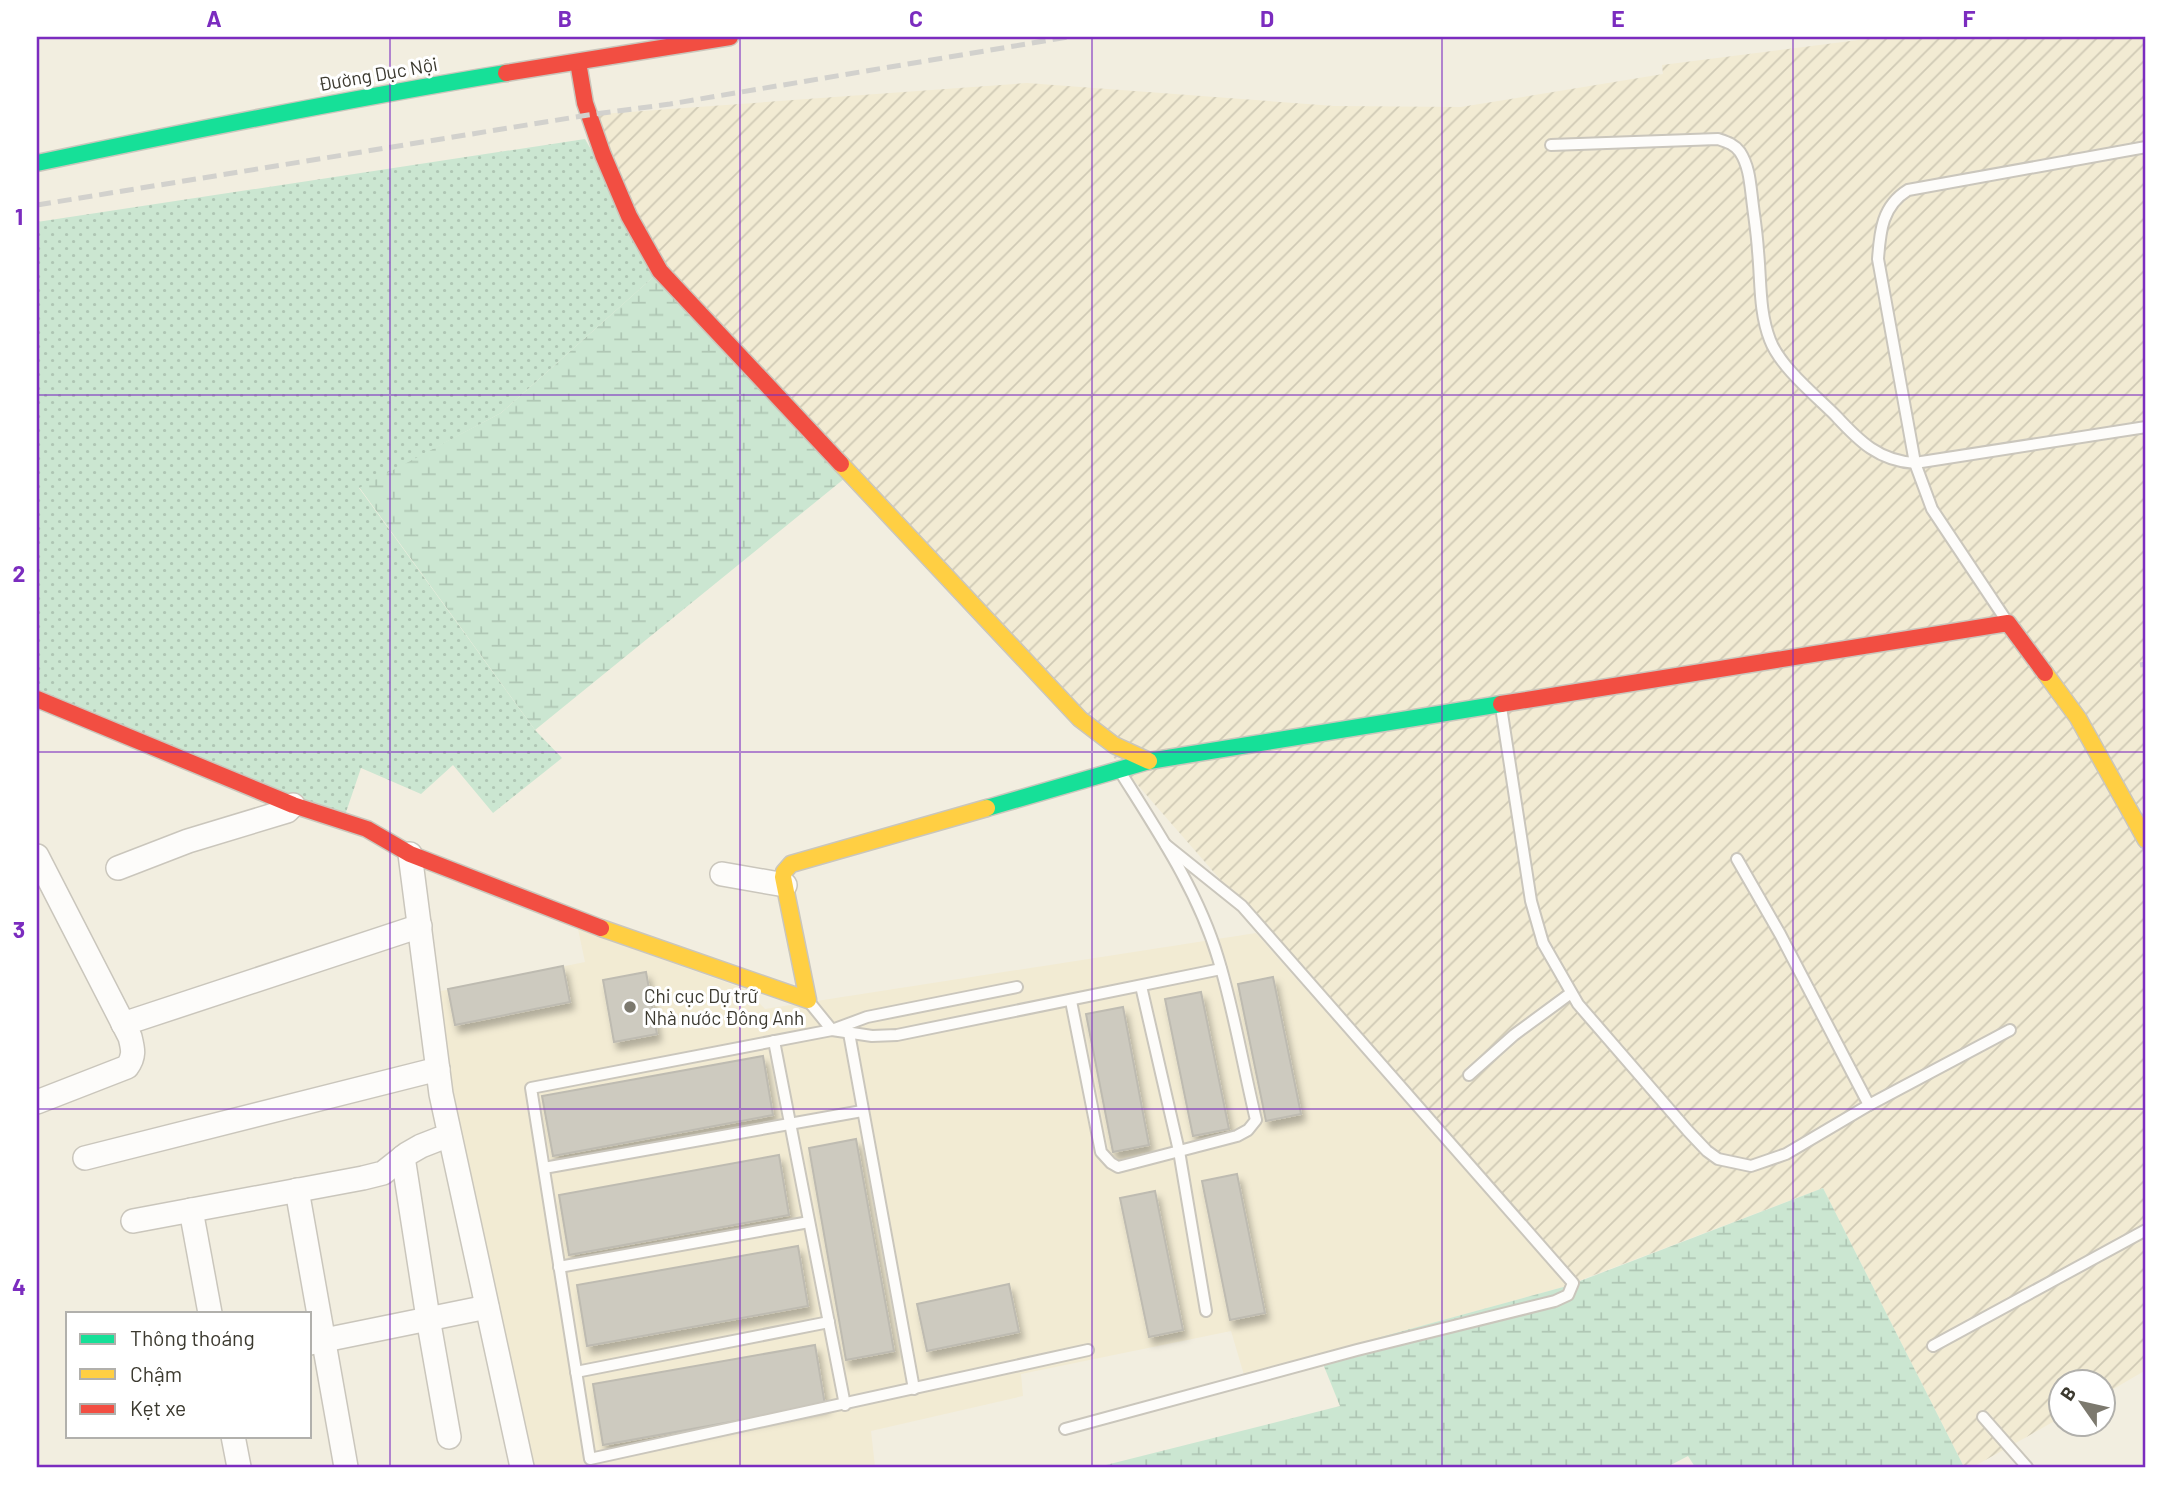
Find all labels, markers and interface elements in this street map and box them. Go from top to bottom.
text: A [206,4,222,32]
text: B [558,4,572,32]
text: C [909,4,923,32]
text: D [1260,4,1274,32]
text: E [1611,4,1625,32]
text: F [1963,4,1976,32]
street label: Đường Dục Nội [317,52,439,95]
text: 1 [15,202,23,230]
text: 2 [13,559,25,587]
text: 3 [13,915,25,943]
place label: Chi cục Dự trữ Nhà nước Đông Anh [644,984,804,1029]
marker: Chi cục Dự trữ Nhà nước Đông Anh [622,999,638,1015]
text: 4 [12,1272,26,1300]
legend [66,1312,312,1438]
text: Thông thoáng [130,1325,255,1350]
text: Chậm [130,1361,182,1386]
north arrow [2046,1368,2116,1438]
text: B [2055,1382,2080,1405]
text: Kẹt xe [130,1395,186,1420]

